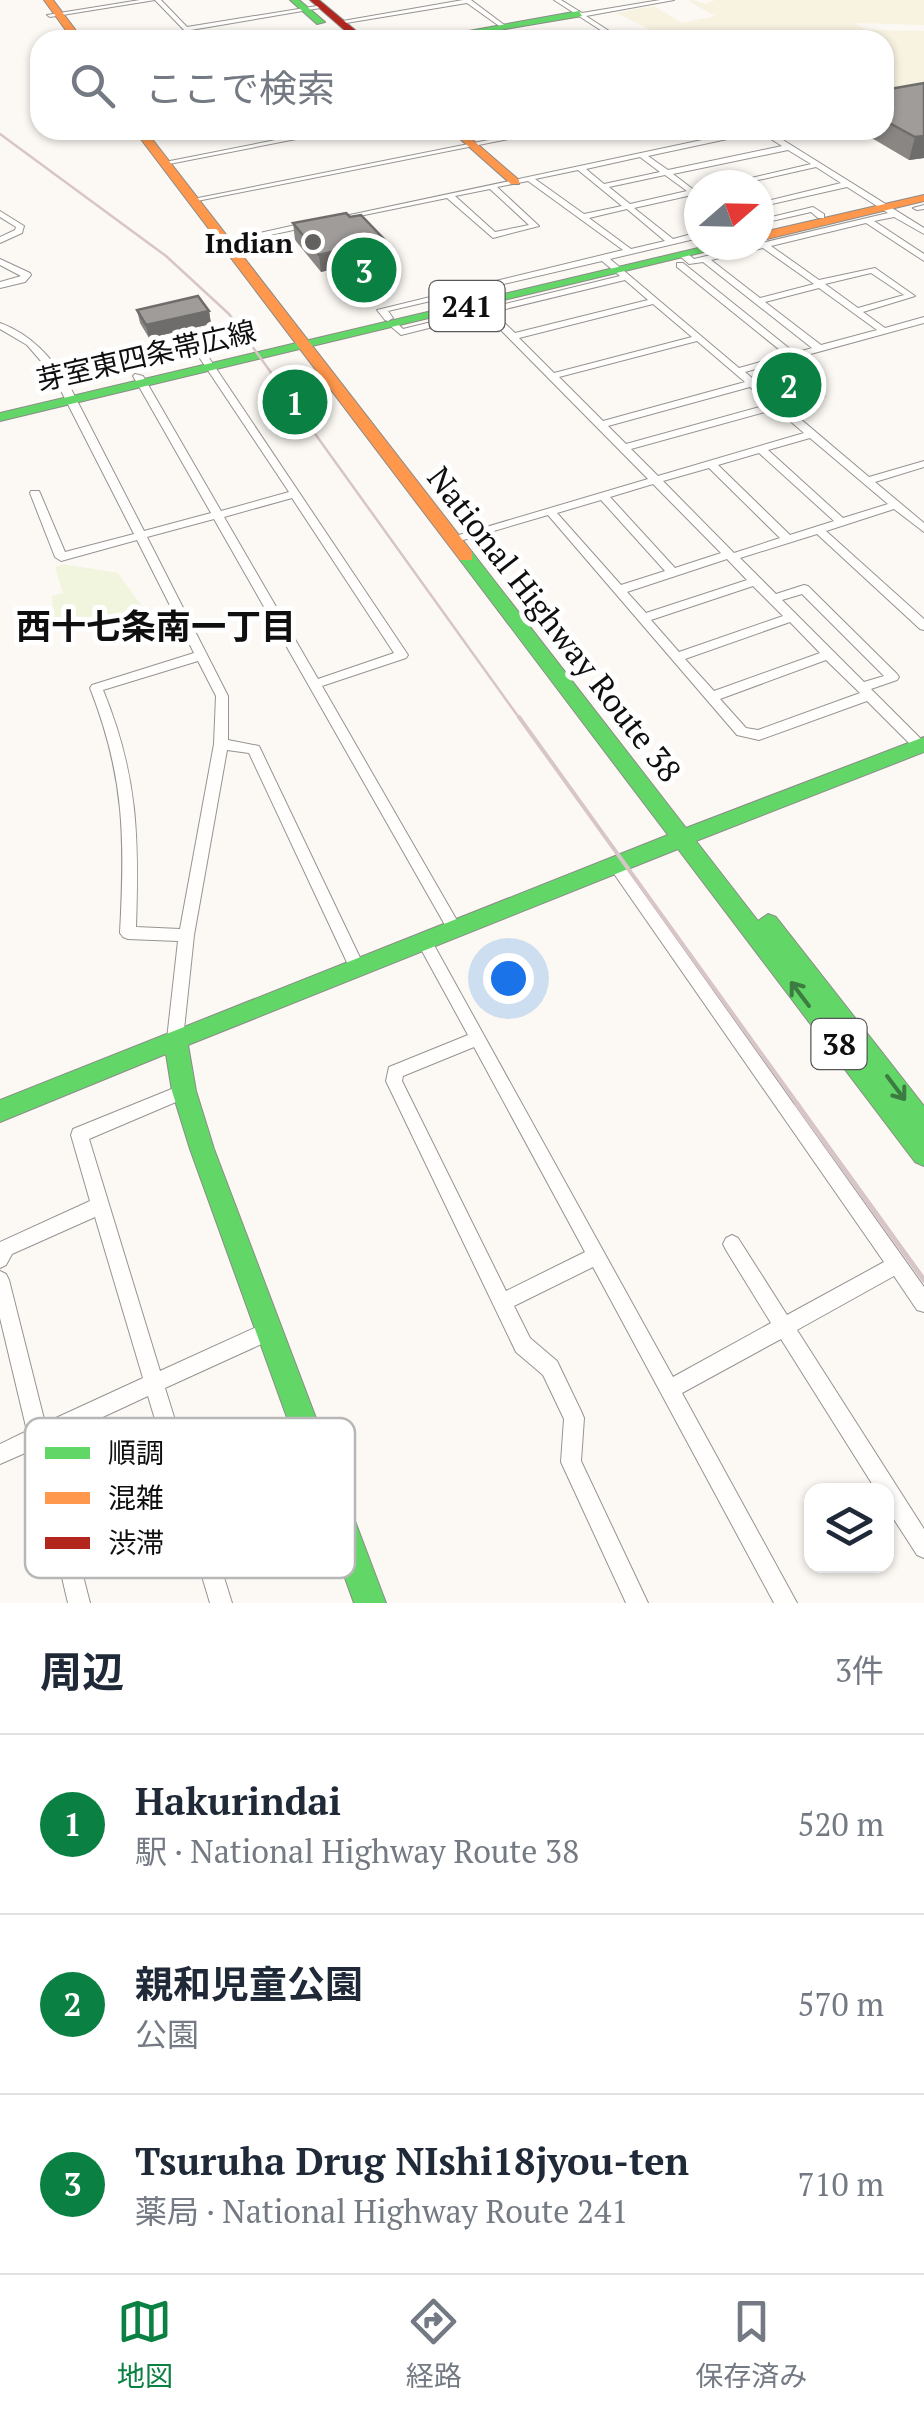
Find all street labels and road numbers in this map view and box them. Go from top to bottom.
road number: 241 [430,281,504,331]
street label: 芽室東四条帯広線 [33,312,259,398]
street label: National Highway Route 38 [419,458,691,790]
road number: 38 [812,1019,866,1069]

